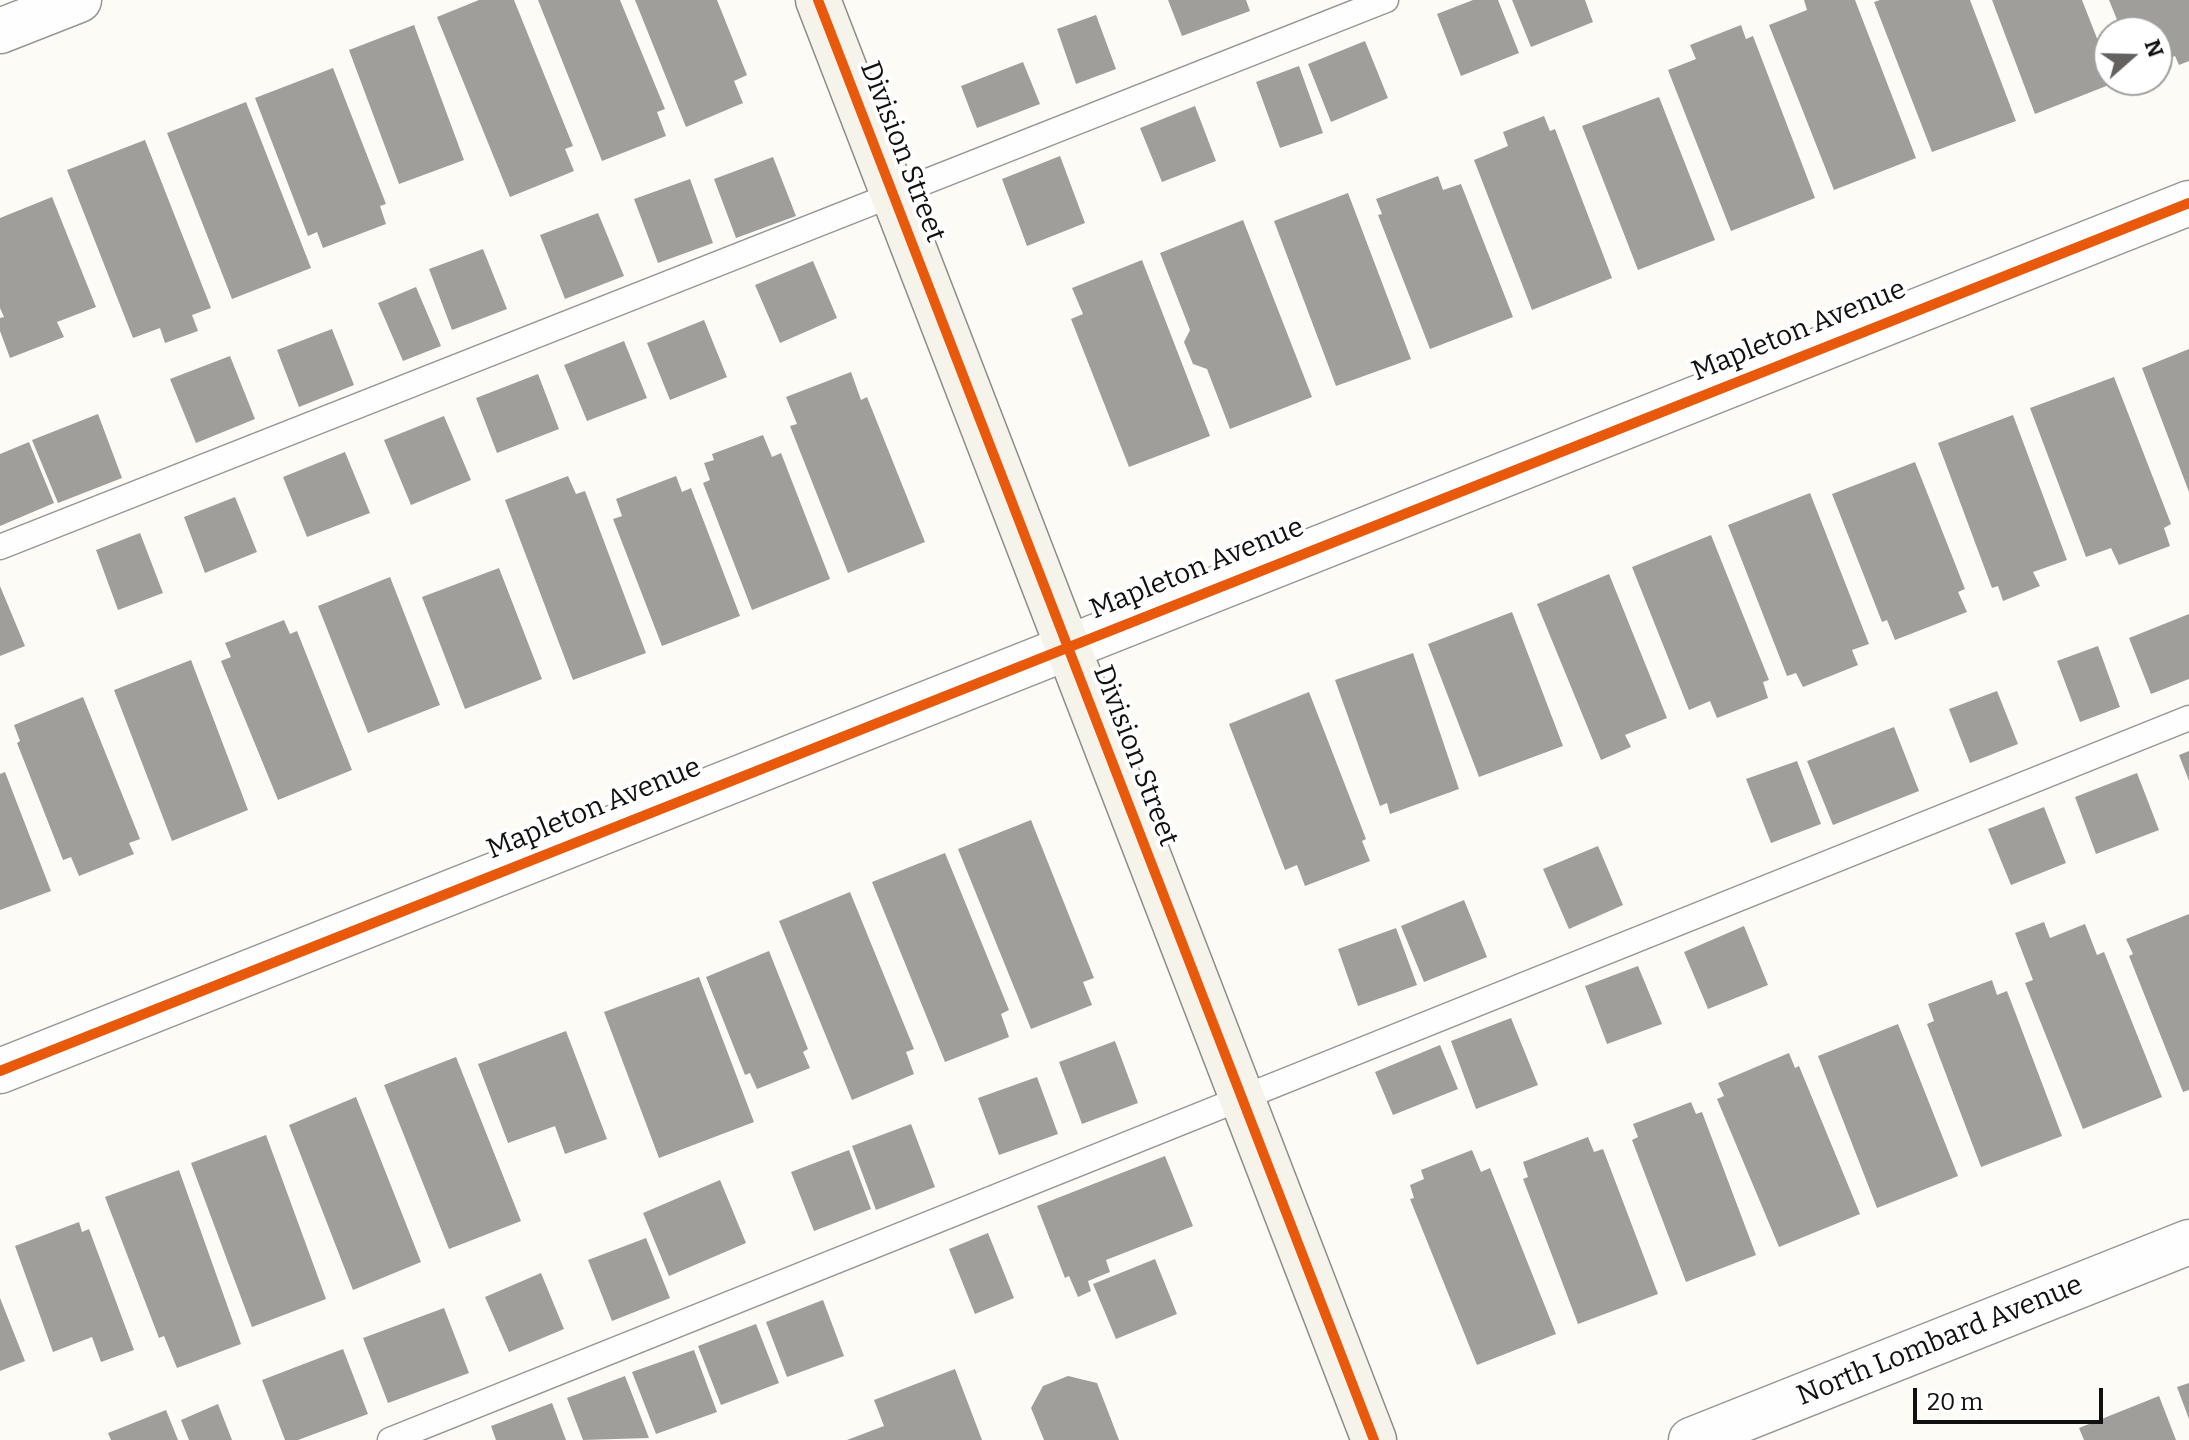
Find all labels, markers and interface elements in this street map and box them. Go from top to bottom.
north arrow [2093,16,2173,96]
text: N [2139,36,2170,61]
street label: Division Street [852,57,952,247]
street label: Mapleton Avenue [1687,273,1911,389]
street label: Mapleton Avenue [1085,511,1309,627]
street label: Division Street [1085,661,1185,851]
street label: Mapleton Avenue [482,751,706,867]
street label: North Lombard Avenue [1792,1268,2088,1414]
scale bar [1917,1372,2107,1422]
text: 20 m [1927,1388,1983,1416]

